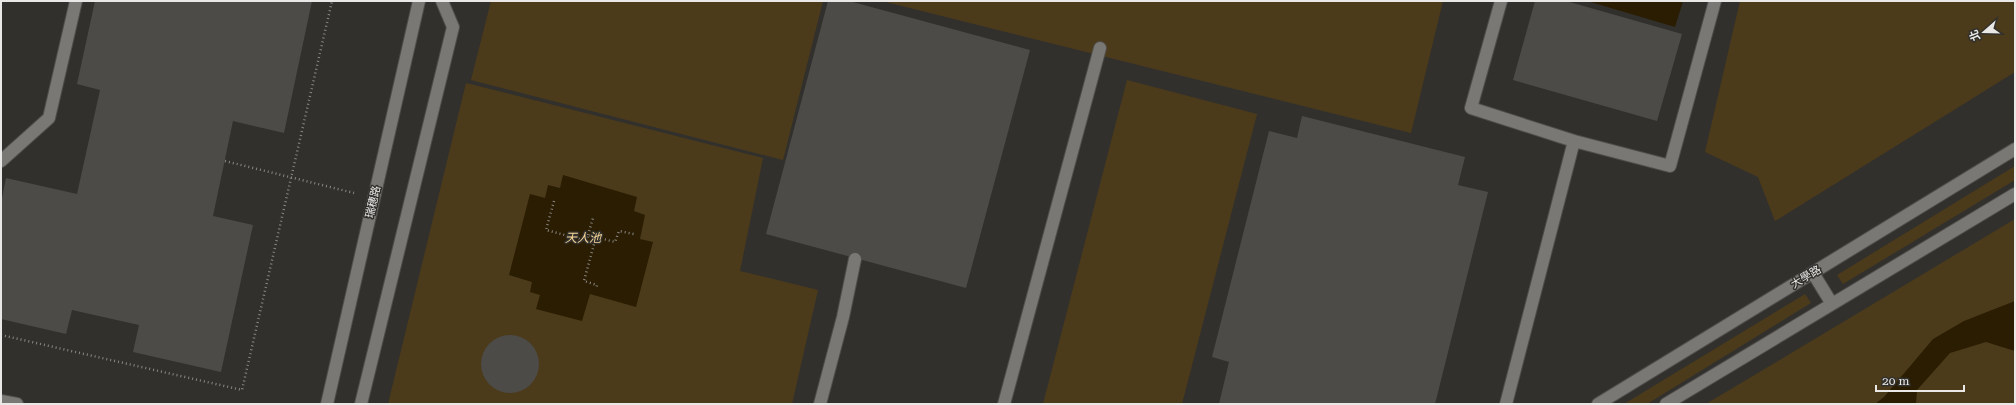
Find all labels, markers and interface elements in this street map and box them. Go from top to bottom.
north arrow [1964,12,2004,52]
text: 北 [1967,28,1983,43]
street label: 瑞穗路 [363,184,383,220]
water label: 天人池 [565,231,603,245]
street label: 大學路 [1789,263,1823,291]
scale bar [1876,367,1964,393]
text: 20 m [1882,374,1909,388]

